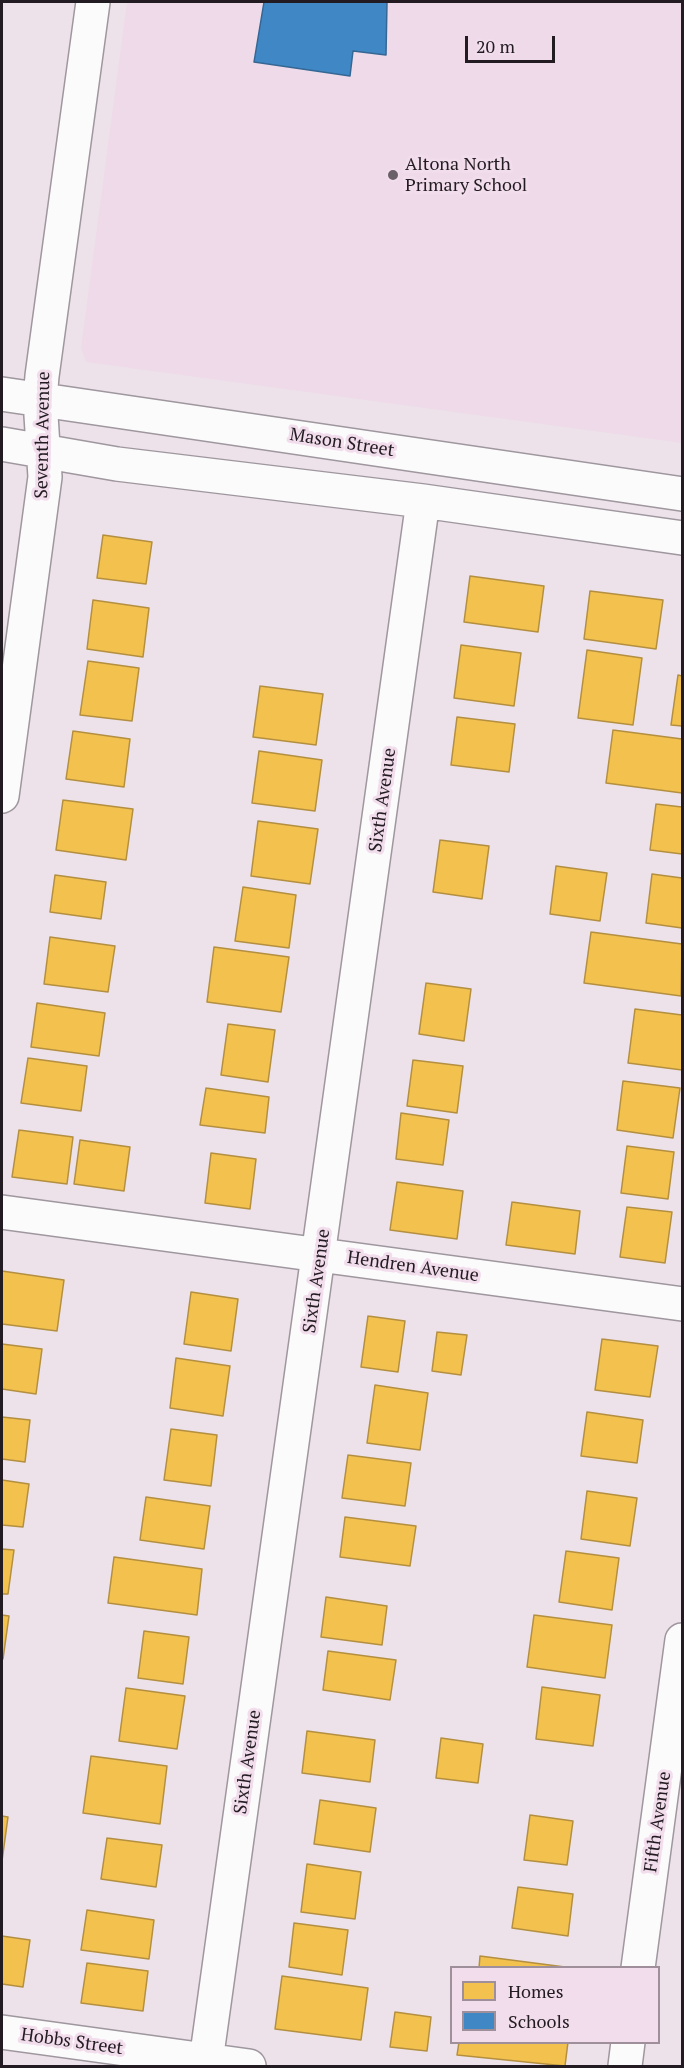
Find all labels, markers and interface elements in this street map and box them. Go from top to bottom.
scale bar [468,24,558,62]
text: 20 m [476,34,515,58]
place label: Altona North Primary School [405,154,527,196]
marker: Altona North Primary School [386,168,400,182]
street label: Seventh Avenue [31,371,55,499]
street label: Mason Street [288,424,396,462]
street label: Sixth Avenue [365,747,401,853]
street label: Sixth Avenue [299,1228,335,1334]
street label: Hendren Avenue [346,1247,480,1287]
street label: Sixth Avenue [230,1709,266,1815]
street label: Fifth Avenue [640,1770,676,1874]
legend [450,1966,660,2044]
text: Homes [508,1979,563,2003]
text: Schools [508,2009,570,2033]
street label: Hobbs Street [20,2024,124,2060]

